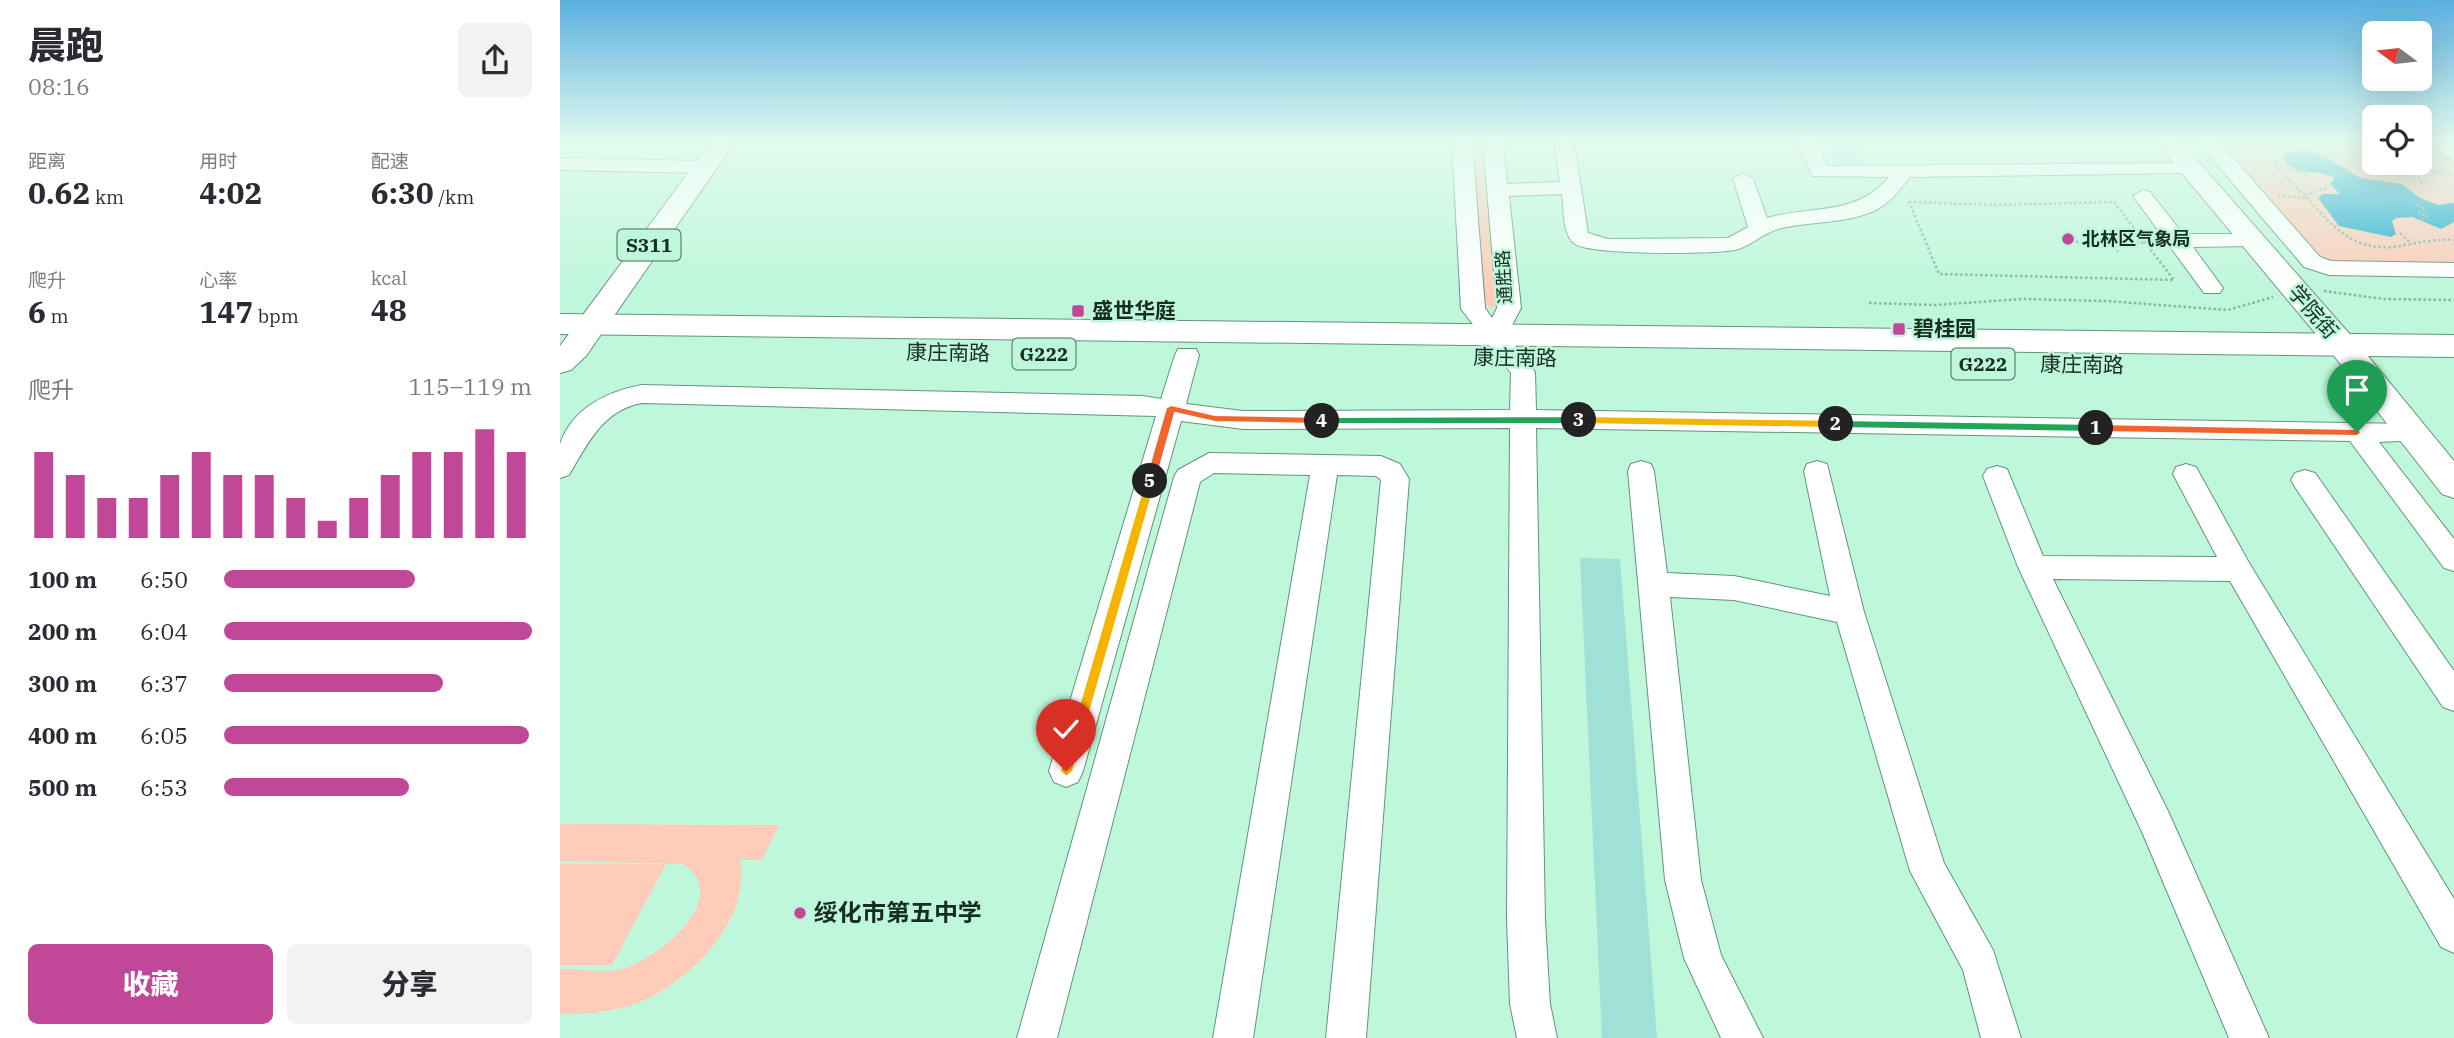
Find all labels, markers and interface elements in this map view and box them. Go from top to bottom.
text: 晨跑 [28,20,104,69]
north arrow [2362,21,2432,91]
map controls [2362,21,2432,175]
button: share [458,23,532,97]
text: 08:16 [28,71,90,101]
button: locate [2362,105,2432,175]
text: 距离 [28,149,66,173]
text: 用时 [199,149,237,173]
text: 配速 [371,149,409,173]
text: 0.62 [28,173,90,212]
text: 4:02 [199,173,262,212]
text: 6:30 [371,173,434,212]
text: km [90,185,124,209]
text: /km [434,185,474,209]
place label: 北林区气象局 [2082,227,2190,250]
road number: S311 [617,230,680,260]
marker: 北林区气象局 [2060,231,2076,247]
street label: 通胜路 [1491,249,1516,305]
text: kcal [371,266,407,290]
text: 爬升 [28,268,66,292]
text: 心率 [199,268,237,292]
street label: 学院街 [2283,278,2345,344]
text: 48 [371,290,407,329]
text: 6 [28,292,46,331]
text: 147 [199,292,253,331]
place label: 盛世华庭 [1092,296,1176,324]
marker: 盛世华庭 [1070,303,1086,319]
text: m [46,304,69,328]
text: bpm [253,304,299,328]
place label: 碧桂园 [1913,314,1976,342]
marker: 碧桂园 [1891,321,1907,337]
street label: 康庄南路 [906,337,990,367]
road number: G222 [1012,338,1076,370]
street label: 康庄南路 [1473,342,1557,372]
road number: G222 [1952,348,2014,380]
street label: 康庄南路 [2040,349,2124,379]
pin [2327,360,2387,432]
text: 115–119 m [408,371,532,401]
icon: arrive [2338,371,2376,409]
text: 爬升 [28,374,74,404]
pin: 3 [1562,402,1596,438]
pin: 4 [1304,404,1340,438]
pin: 2 [1818,406,1854,442]
text: 3 [1573,407,1584,431]
text: 4 [1316,408,1327,432]
pin: 1 [2078,410,2114,446]
text: 2 [1830,411,1841,435]
text: 1 [2090,415,2101,439]
pin: 5 [1132,463,1168,498]
text: 5 [1144,468,1155,492]
text: 100 m [28,564,97,594]
text: 6:50 [140,564,188,594]
text: 200 m [28,616,97,646]
text: 6:04 [140,616,188,646]
text: 300 m [28,668,97,698]
text: 6:37 [140,668,188,698]
pin [1036,699,1096,771]
icon: check [1047,710,1085,748]
text: 400 m [28,720,97,750]
text: 6:05 [140,720,188,750]
text: 500 m [28,772,97,802]
text: 6:53 [140,772,188,802]
place label: 绥化市第五中学 [814,896,982,928]
marker: 绥化市第五中学 [792,905,808,921]
button: 收藏 [28,944,273,1024]
button: 分享 [287,944,532,1024]

